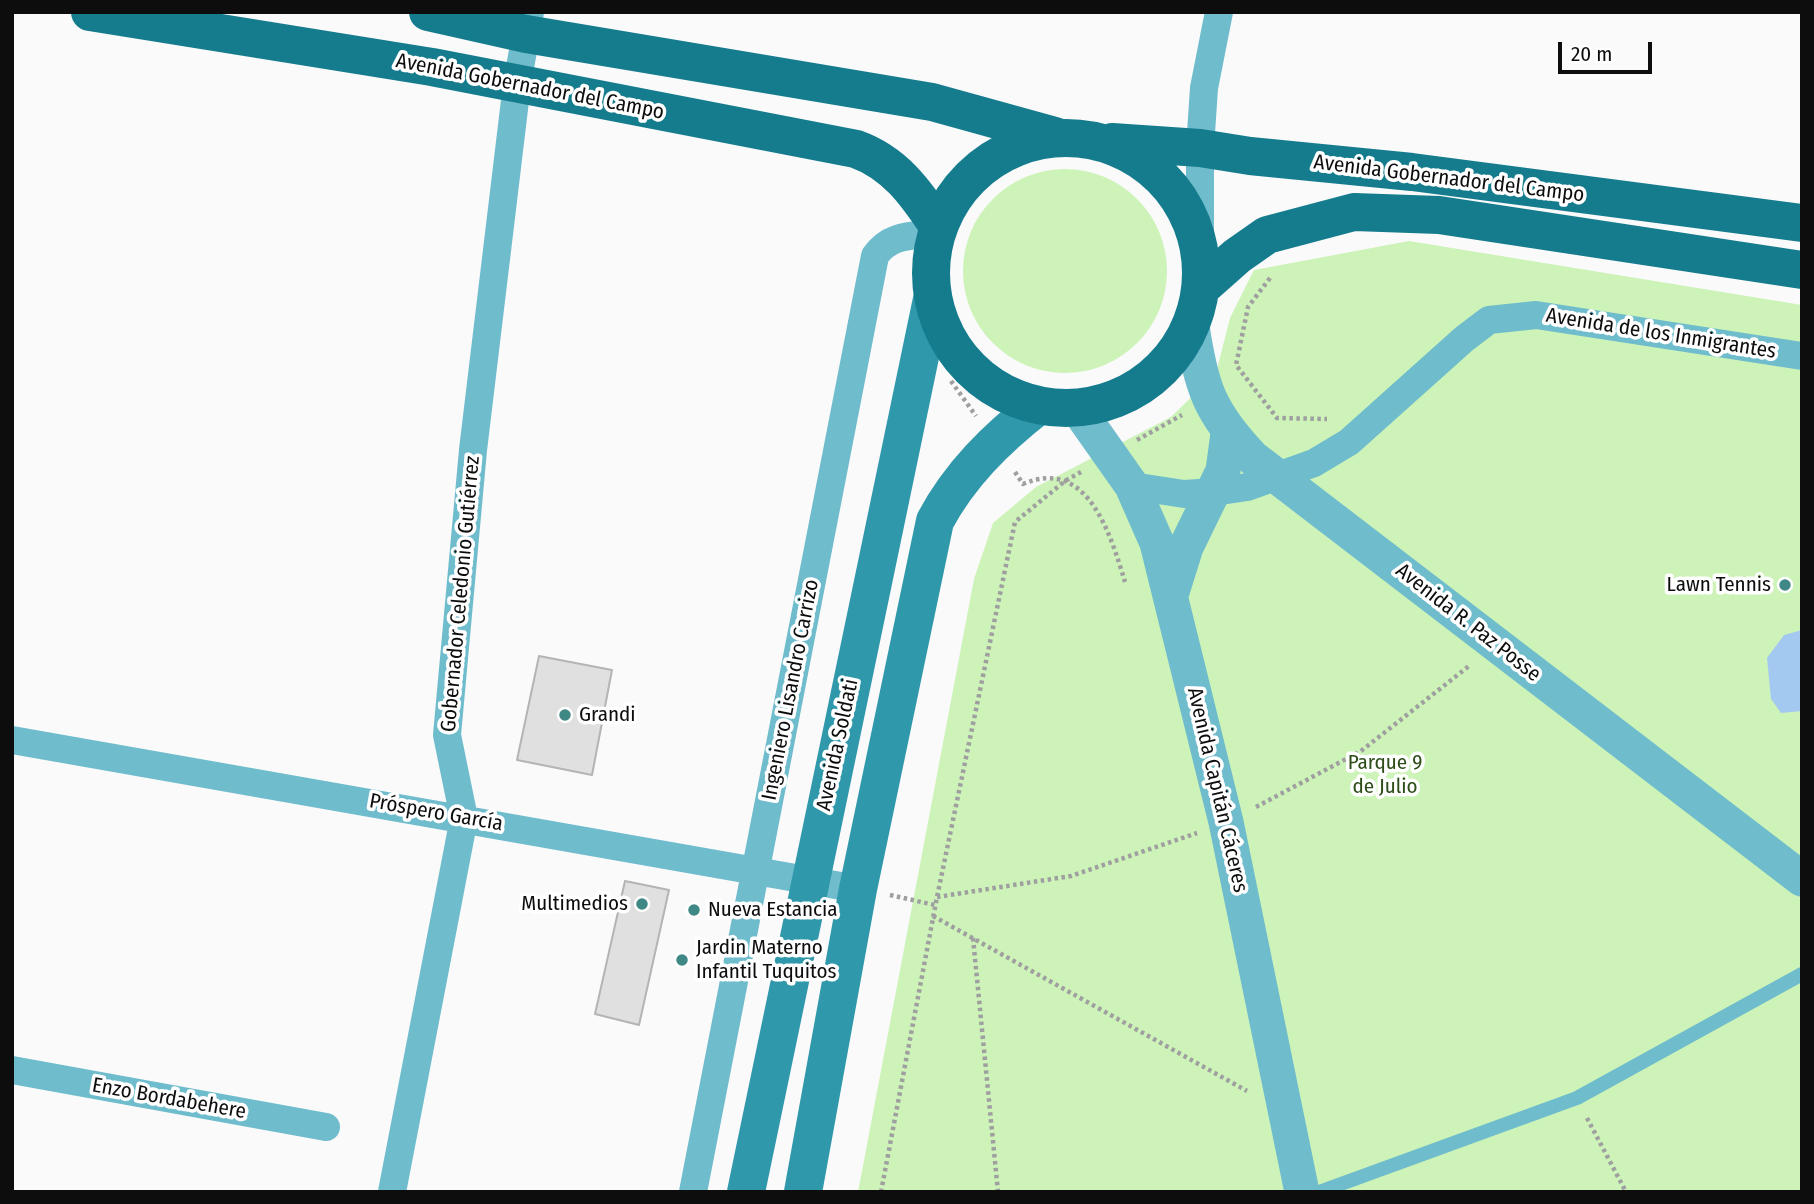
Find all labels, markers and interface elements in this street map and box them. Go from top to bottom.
scale bar [1562,28,1657,72]
text: 20 m [1571,41,1612,67]
street label: Avenida Gobernador del Campo [394,49,666,125]
street label: Avenida Gobernador del Campo [1312,150,1586,208]
street label: Avenida de los Inmigrantes [1544,303,1778,365]
street label: Gobernador Celedonio Gutiérrez [436,455,486,733]
street label: Avenida R. Paz Posse [1390,559,1546,687]
place label: Lawn Tennis [1667,572,1771,598]
street label: Ingeniero Lisandro Carrizo [757,577,825,803]
marker: Lawn Tennis [1777,577,1793,593]
street label: Avenida Soldati [812,677,864,813]
street label: Avenida Capitán Cáceres [1181,685,1253,895]
place label: Grandi [579,702,636,728]
marker: Grandi [557,707,573,723]
park label: Parque 9 de Julio [1348,750,1422,800]
street label: Próspero García [367,789,505,837]
place label: Multimedios [521,891,628,917]
marker: Multimedios [634,896,650,912]
place label: Nueva Estancia [708,897,838,923]
marker: Nueva Estancia [686,902,702,918]
place label: Jardin Materno Infantil Tuquitos [696,935,837,985]
marker: Jardin Materno Infantil Tuquitos [674,952,690,968]
street label: Enzo Bordabehere [90,1073,248,1125]

